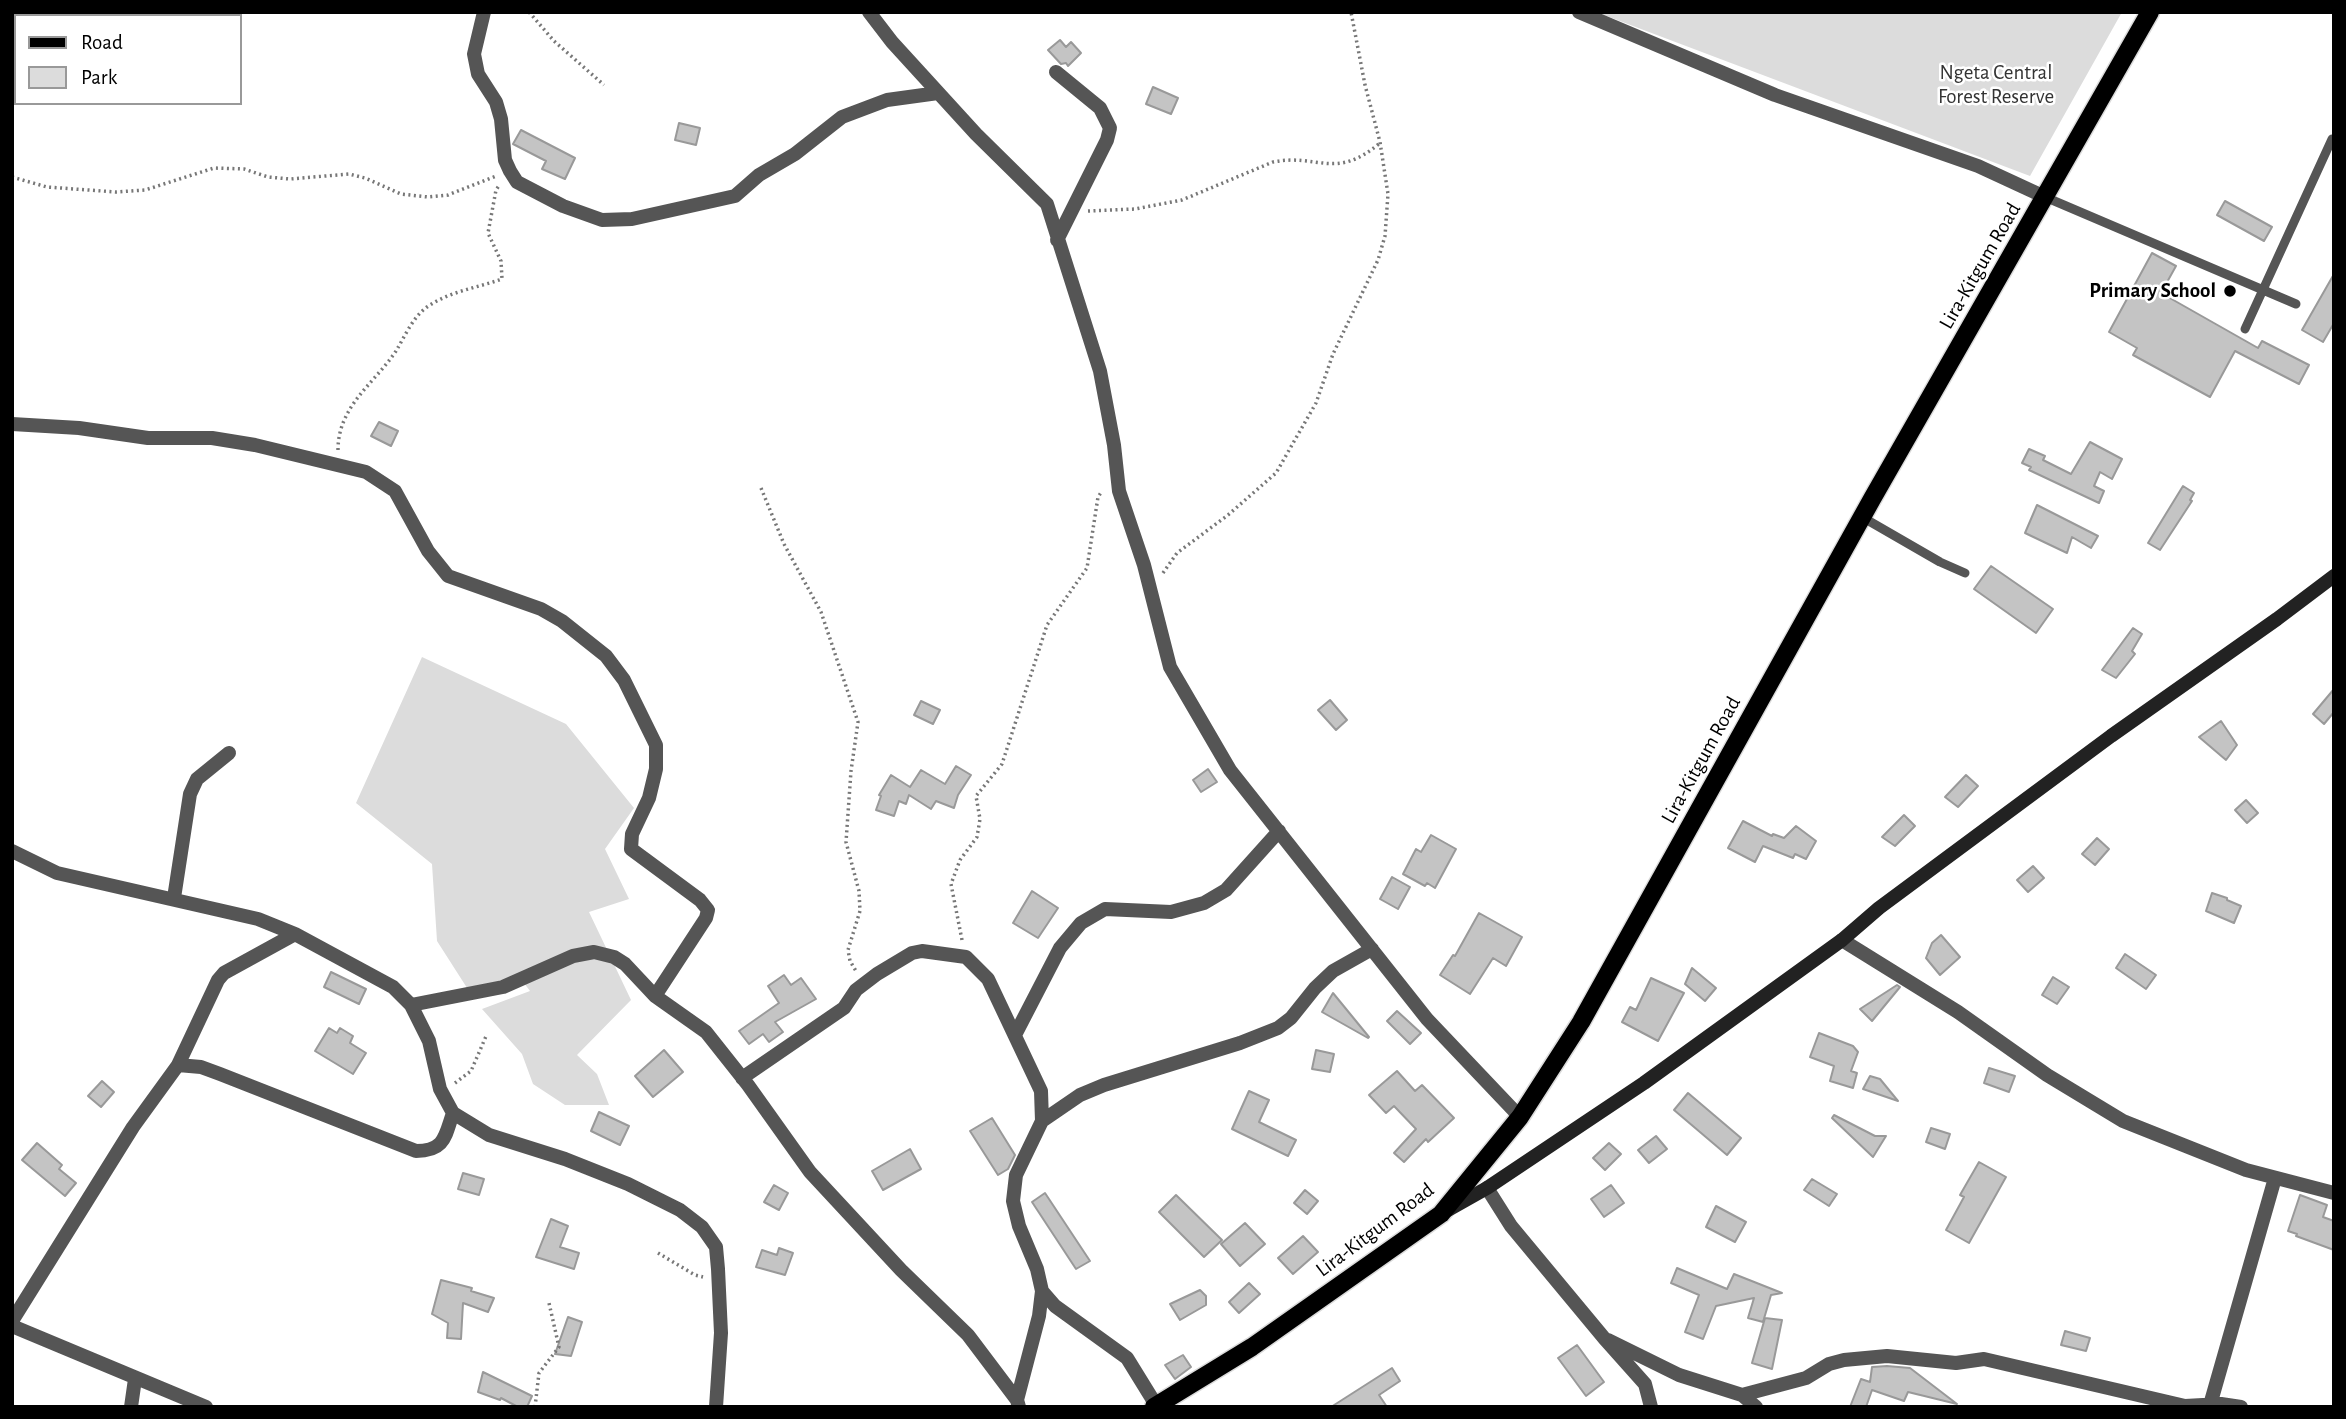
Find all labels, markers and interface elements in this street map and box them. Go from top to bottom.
legend [14,14,242,105]
text: Road [81,32,123,53]
park label: Ngeta Central Forest Reserve [1938,60,2054,110]
text: Park [81,67,117,88]
street label: Lira-Kitgum Road [1934,198,2026,334]
place label: Primary School [2089,278,2216,304]
marker: Primary School [2222,283,2238,299]
street label: Lira-Kitgum Road [1656,692,1746,828]
street label: Lira-Kitgum Road [1311,1177,1439,1283]

